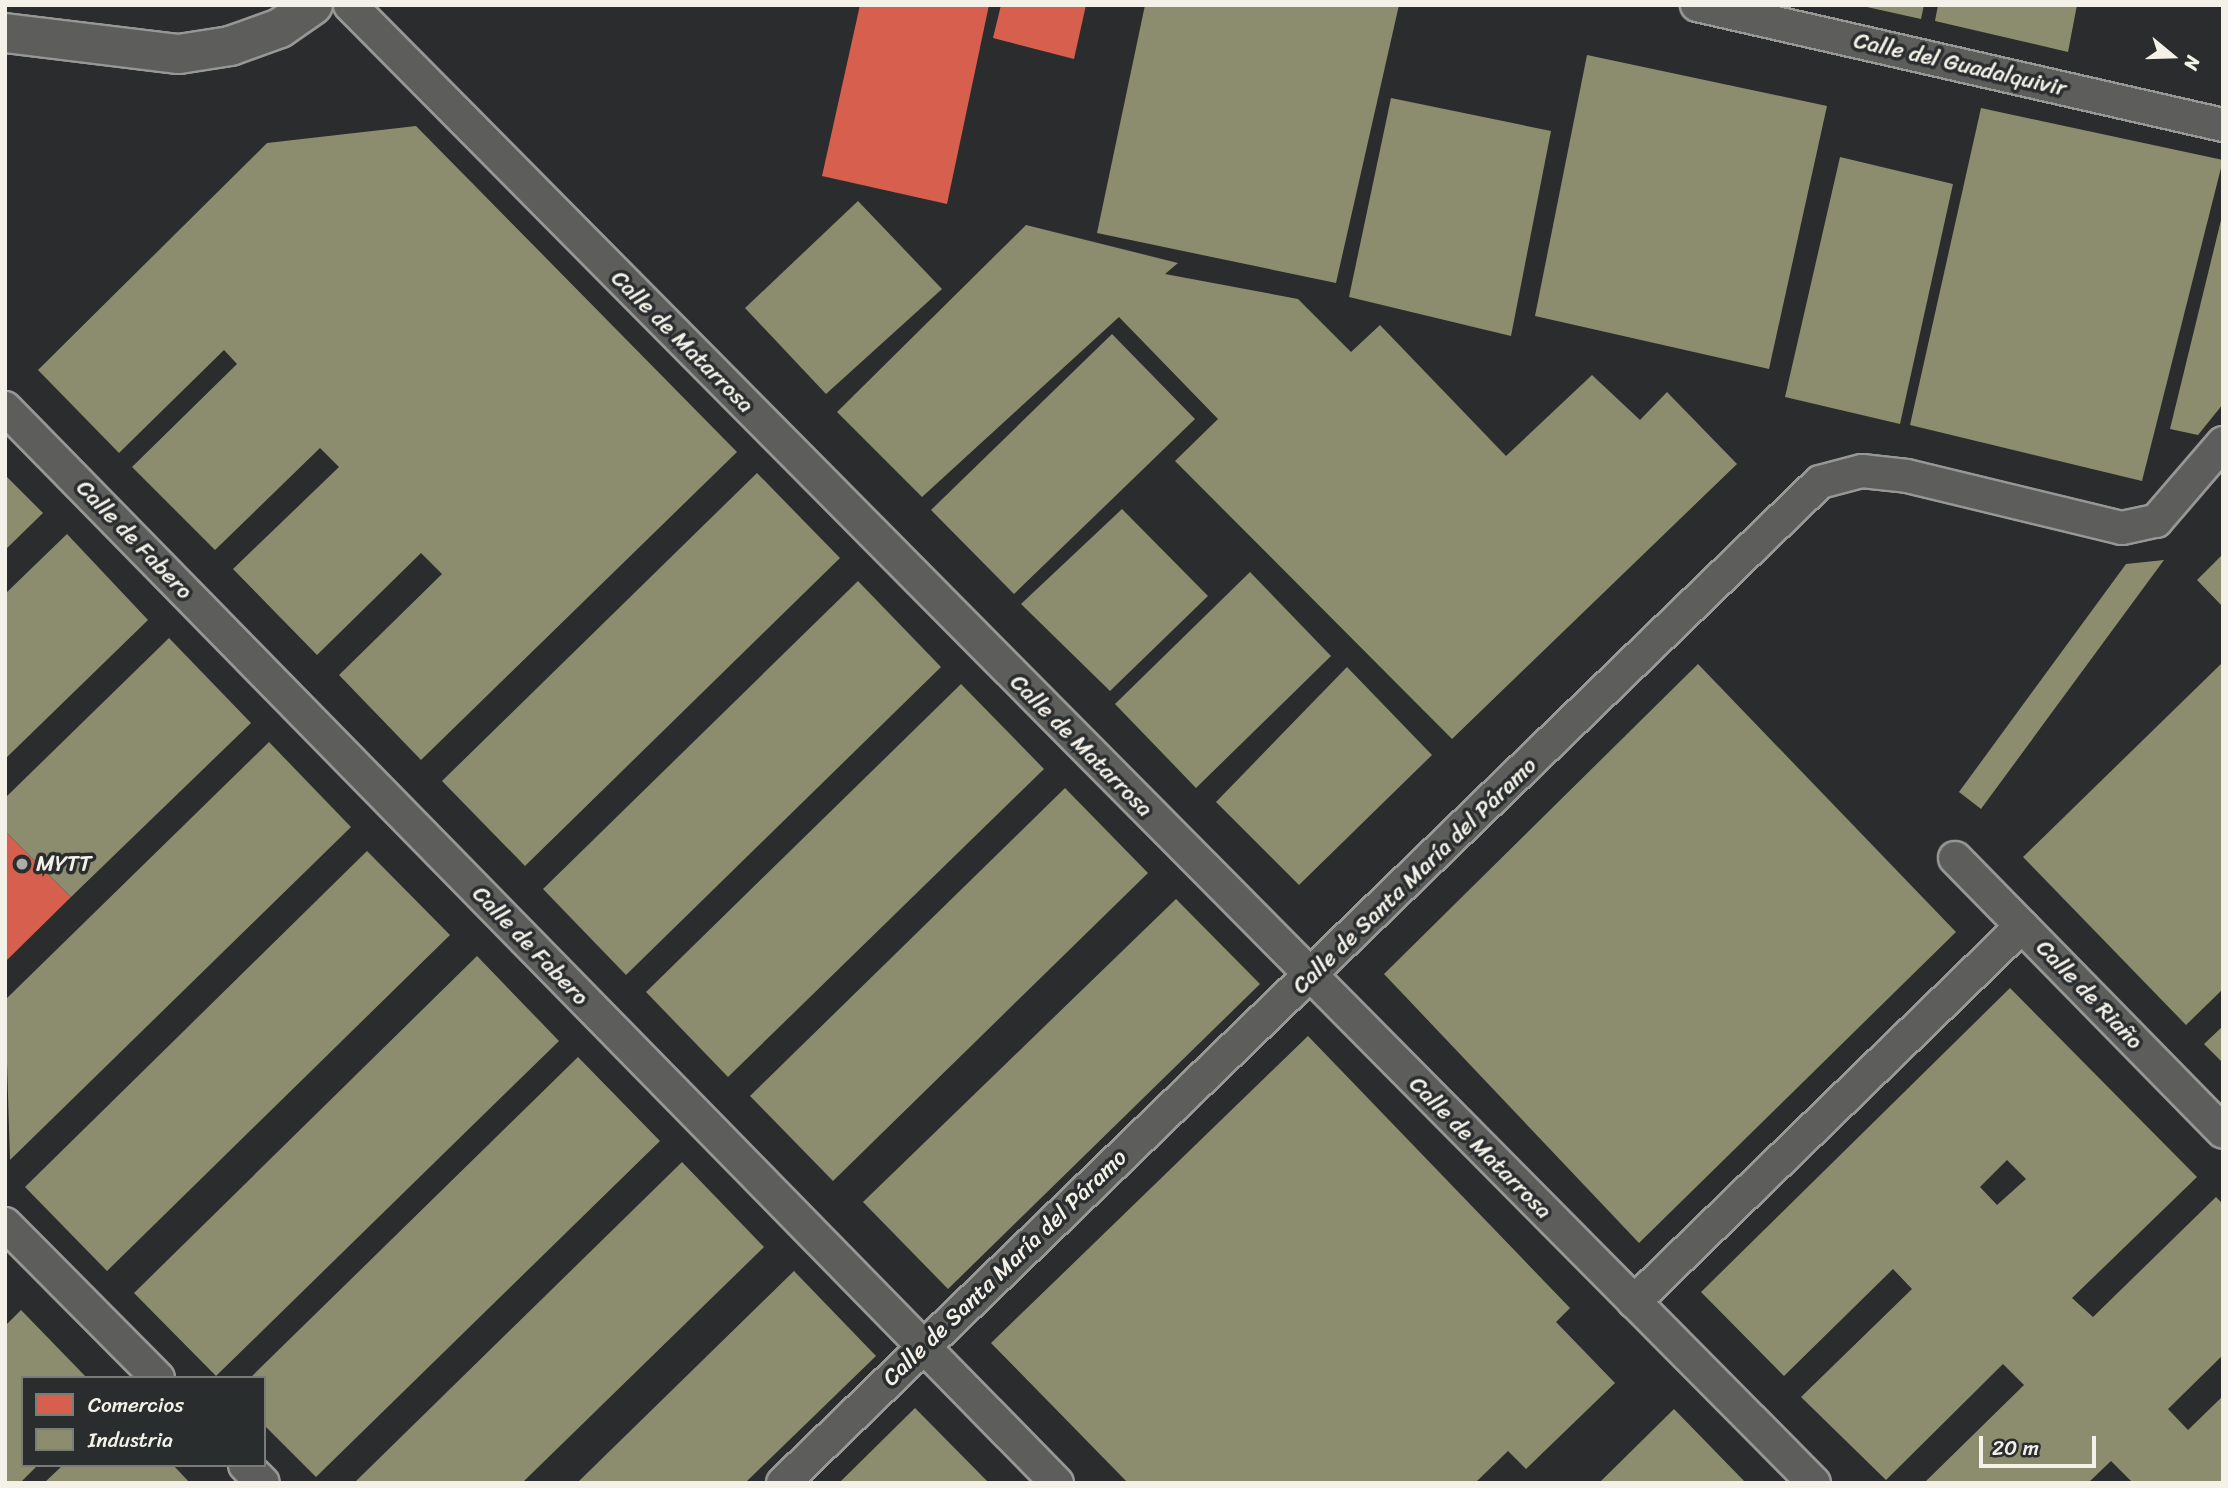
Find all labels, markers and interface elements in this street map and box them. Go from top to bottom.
north arrow [2137,21,2207,91]
street label: Calle del Guadalquivir [1851,27,2069,103]
text: N [2175,51,2210,75]
street label: Calle de Matarrosa [605,265,759,419]
street label: Calle de Fabero [70,474,198,606]
street label: Calle de Matarrosa [1004,669,1158,823]
street label: Calle de Santa María del Páramo [1287,752,1543,1000]
place label: MYTT [36,850,92,878]
marker: MYTT [14,856,30,872]
street label: Calle de Fabero [466,880,594,1012]
street label: Calle de Riaño [2030,934,2148,1056]
street label: Calle de Matarrosa [1403,1071,1557,1225]
street label: Calle de Santa María del Páramo [877,1144,1133,1392]
legend [21,1376,266,1467]
text: Comercios [88,1386,184,1424]
text: Industria [88,1421,173,1459]
scale bar [1983,1422,2100,1466]
text: 20 m [1992,1429,2039,1467]

